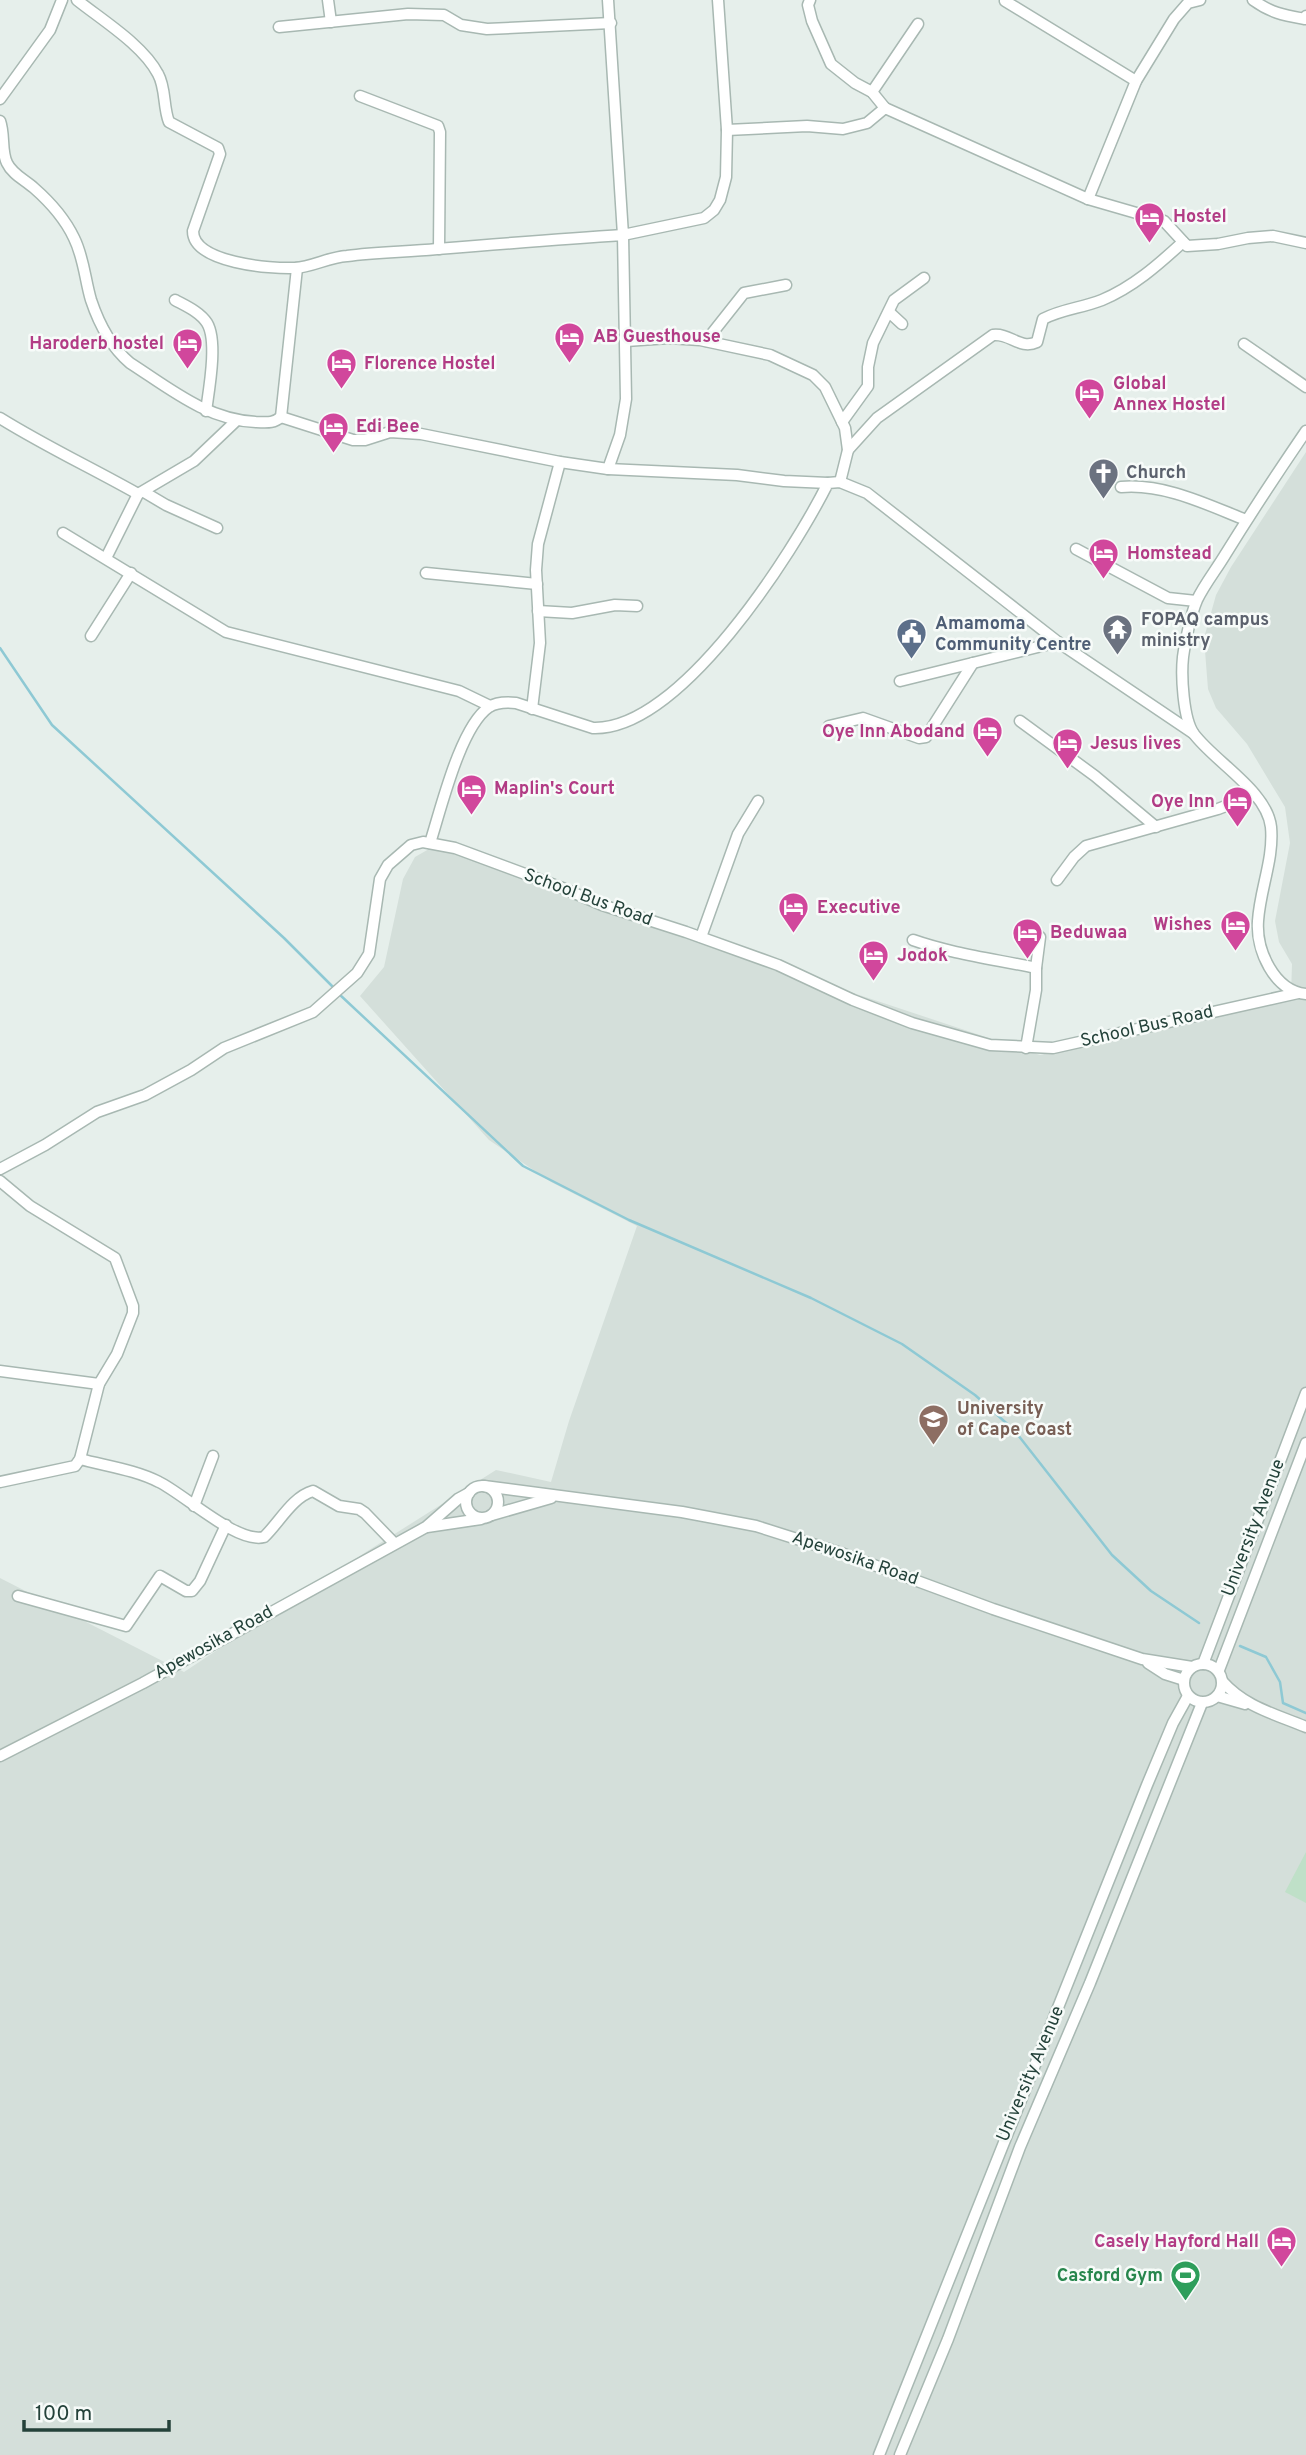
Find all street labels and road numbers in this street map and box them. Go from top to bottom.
street label: School Bus Road [520,864,656,932]
street label: School Bus Road [1078,1001,1216,1053]
street label: University Avenue [1217,1456,1291,1600]
street label: Apewosika Road [789,1527,921,1591]
street label: Apewosika Road [151,1601,277,1685]
street label: University Avenue [992,2002,1070,2146]

